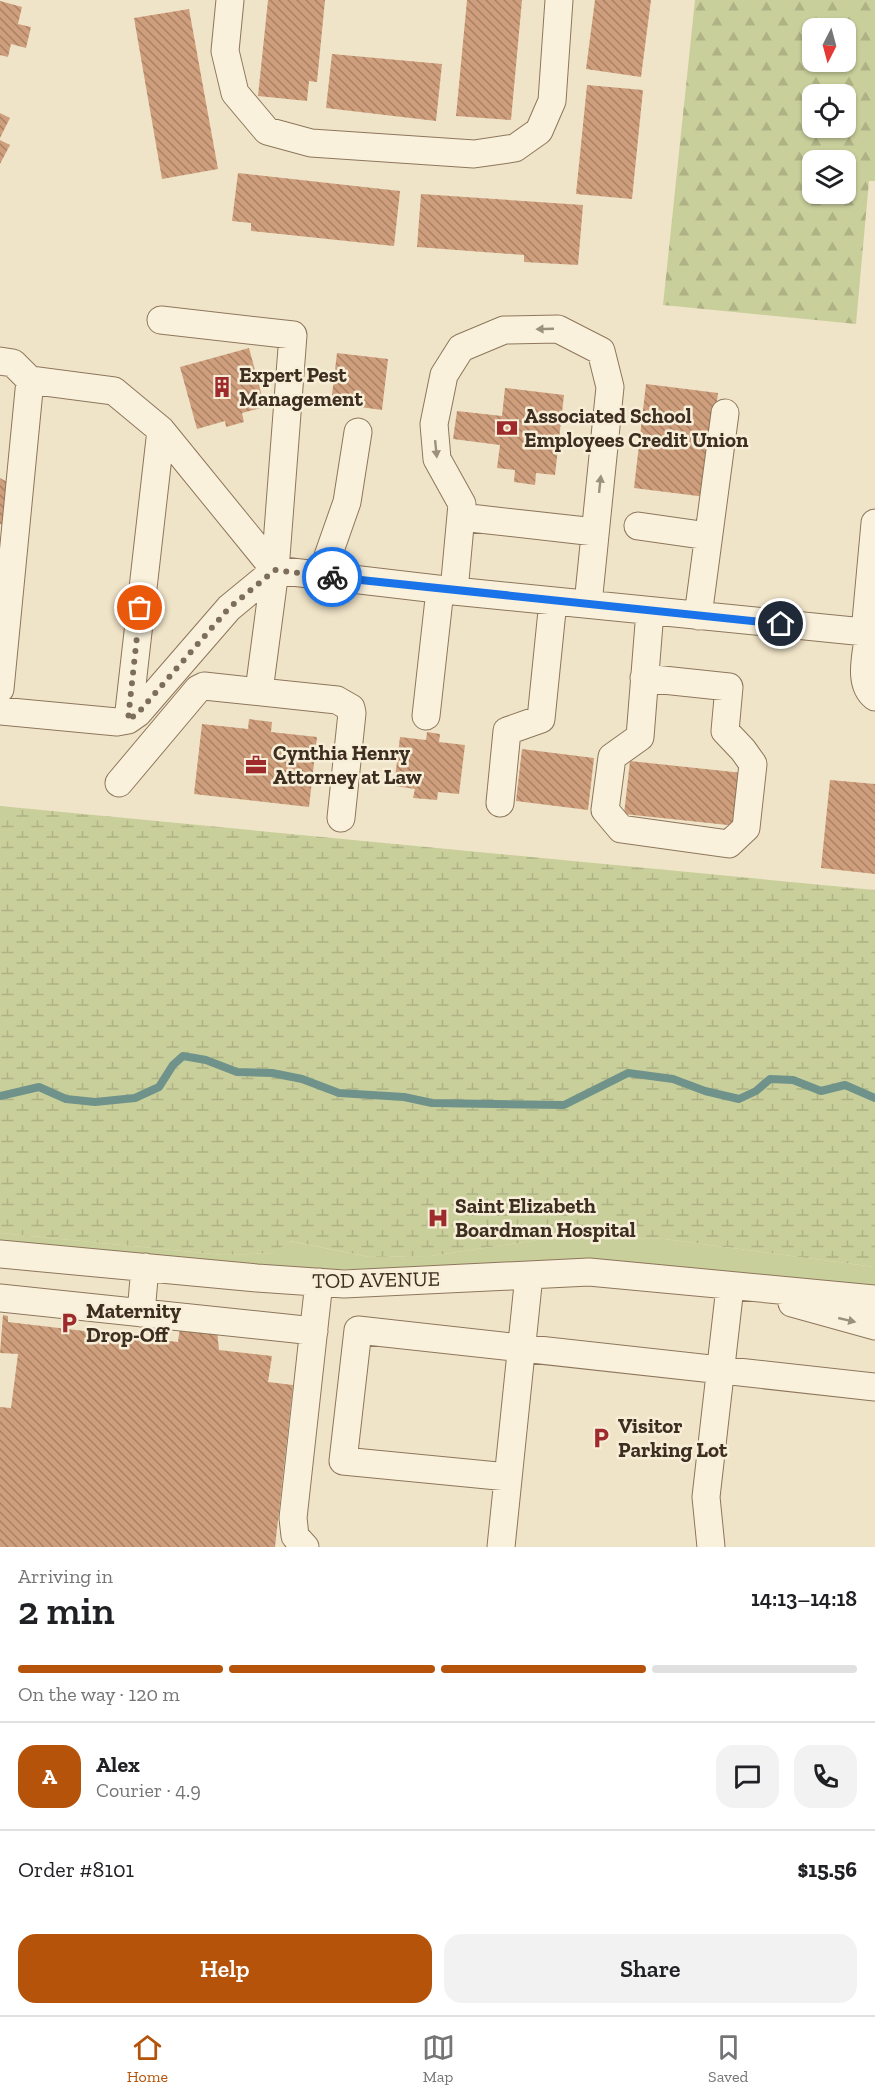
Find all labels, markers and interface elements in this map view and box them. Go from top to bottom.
north arrow [802,18,856,72]
map controls [802,18,856,204]
button: locate [802,84,856,138]
button: layers [802,150,856,204]
one-way arrow [536,324,555,334]
place label: Expert Pest Management [239,362,363,411]
building icon: Expert Pest Management [210,375,234,399]
place label: Associated School Employees Credit Union [524,403,749,452]
bank icon: Associated School Employees Credit Union [495,416,519,440]
one-way arrow [431,440,441,459]
one-way arrow [595,474,605,493]
courier [302,547,362,607]
icon: bike [316,561,349,594]
pin [114,582,165,633]
icon: bag [123,591,156,624]
pin [755,598,806,649]
icon: home [764,607,797,640]
place label: Cynthia Henry Attorney at Law [273,740,422,789]
office icon: Cynthia Henry Attorney at Law [244,753,268,777]
place label: Saint Elizabeth Boardman Hospital [455,1193,636,1242]
hospital icon: Saint Elizabeth Boardman Hospital [426,1206,450,1230]
street label: TOD AVENUE [312,1266,440,1293]
place label: Maternity Drop-Off [86,1298,181,1347]
parking icon: Maternity Drop-Off [57,1311,81,1335]
one-way arrow [838,1315,856,1325]
place label: Visitor Parking Lot [618,1413,728,1462]
parking icon: Visitor Parking Lot [589,1426,613,1450]
text: Arriving in [18,1564,113,1588]
text: 14:13–14:18 [751,1585,857,1612]
text: 2 min [18,1587,115,1634]
text: On the way · 120 m [18,1682,180,1706]
button: chat [716,1745,779,1808]
button: phone [794,1745,857,1808]
text: Alex [96,1751,140,1778]
text: A [42,1763,57,1790]
text: Courier · 4.9 [96,1778,201,1802]
text: Order #8101 [18,1856,134,1883]
text: $15.56 [798,1856,857,1883]
button: Help [18,1934,432,2003]
button: Share [444,1934,857,2003]
tab: Home [127,2031,168,2086]
tab: Map [422,2031,455,2086]
tab: Saved [708,2031,748,2086]

